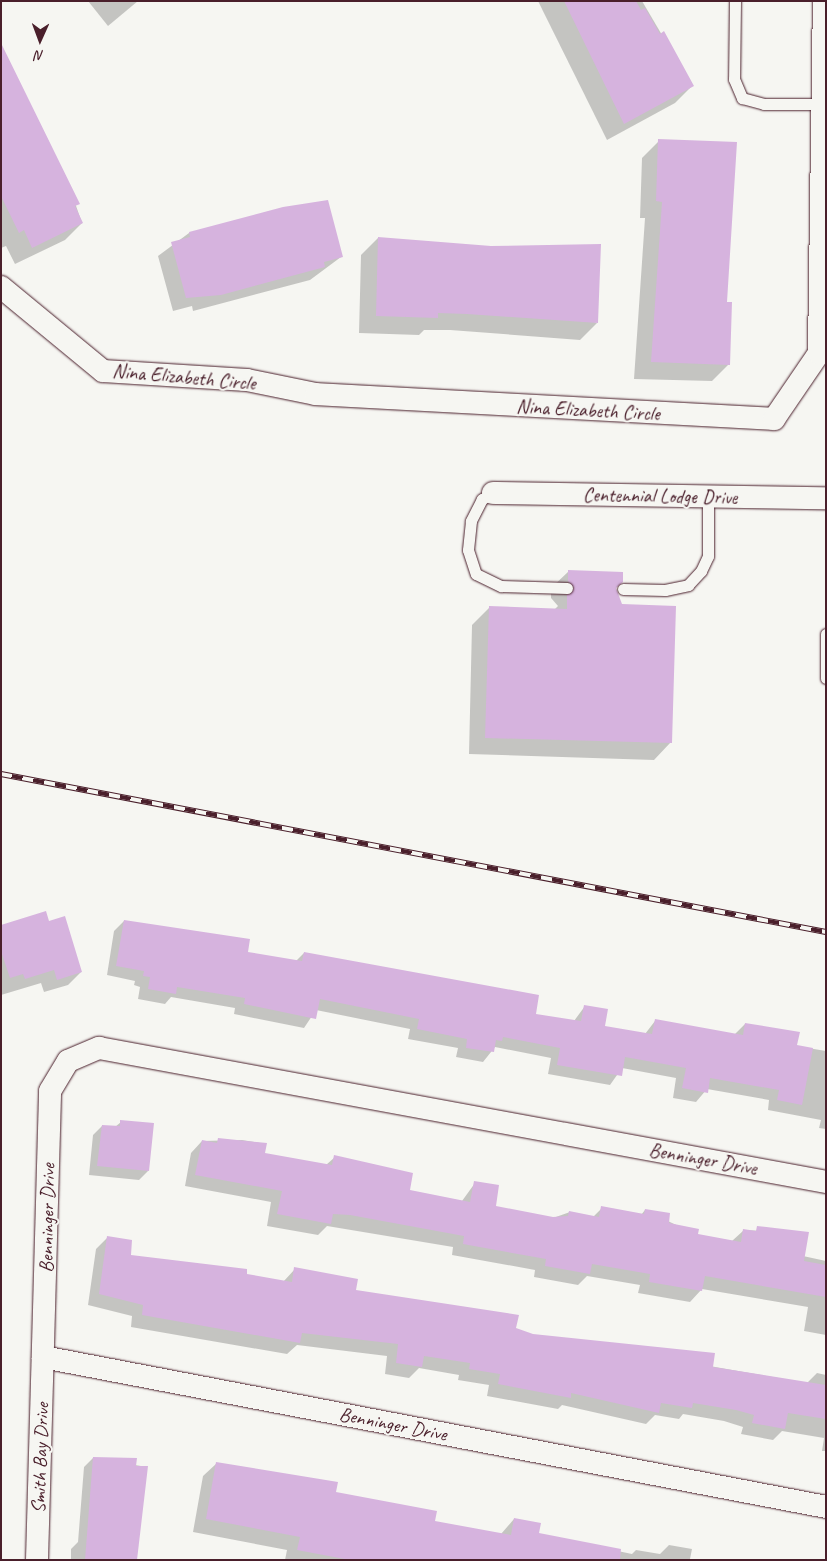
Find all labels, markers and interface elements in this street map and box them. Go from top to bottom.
north arrow [15,15,65,65]
text: N [35,47,44,64]
street label: Nina Elizabeth Circle [112,359,256,395]
street label: Nina Elizabeth Circle [516,394,660,426]
street label: Centennial Lodge Drive [583,483,737,509]
street label: Benninger Drive [647,1138,759,1180]
street label: Benninger Drive [34,1163,60,1273]
street label: Smith Bay Drive [26,1402,54,1514]
street label: Benninger Drive [337,1402,449,1446]

